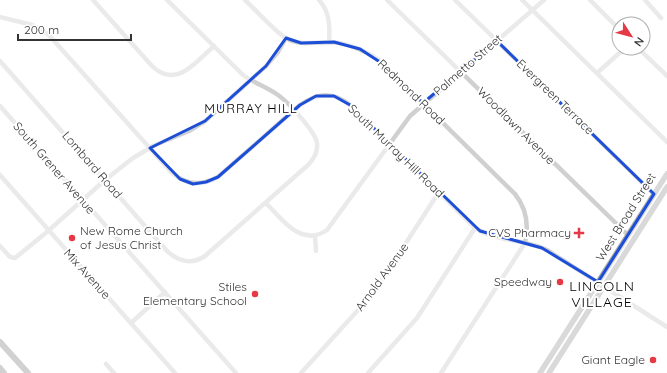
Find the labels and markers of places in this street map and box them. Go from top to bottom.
place label: New Rome Church of Jesus Christ [80,223,183,252]
place label: CVS Pharmacy [488,225,571,240]
marker: CVS Pharmacy [574,228,584,238]
marker: New Rome Church of Jesus Christ [67,233,77,243]
place label: Speedway [494,274,552,289]
marker: Speedway [555,277,565,287]
place label: Stiles Elementary School [143,279,247,308]
marker: Stiles Elementary School [250,289,260,299]
place label: Giant Eagle [582,352,645,367]
marker: Giant Eagle [648,355,658,365]

